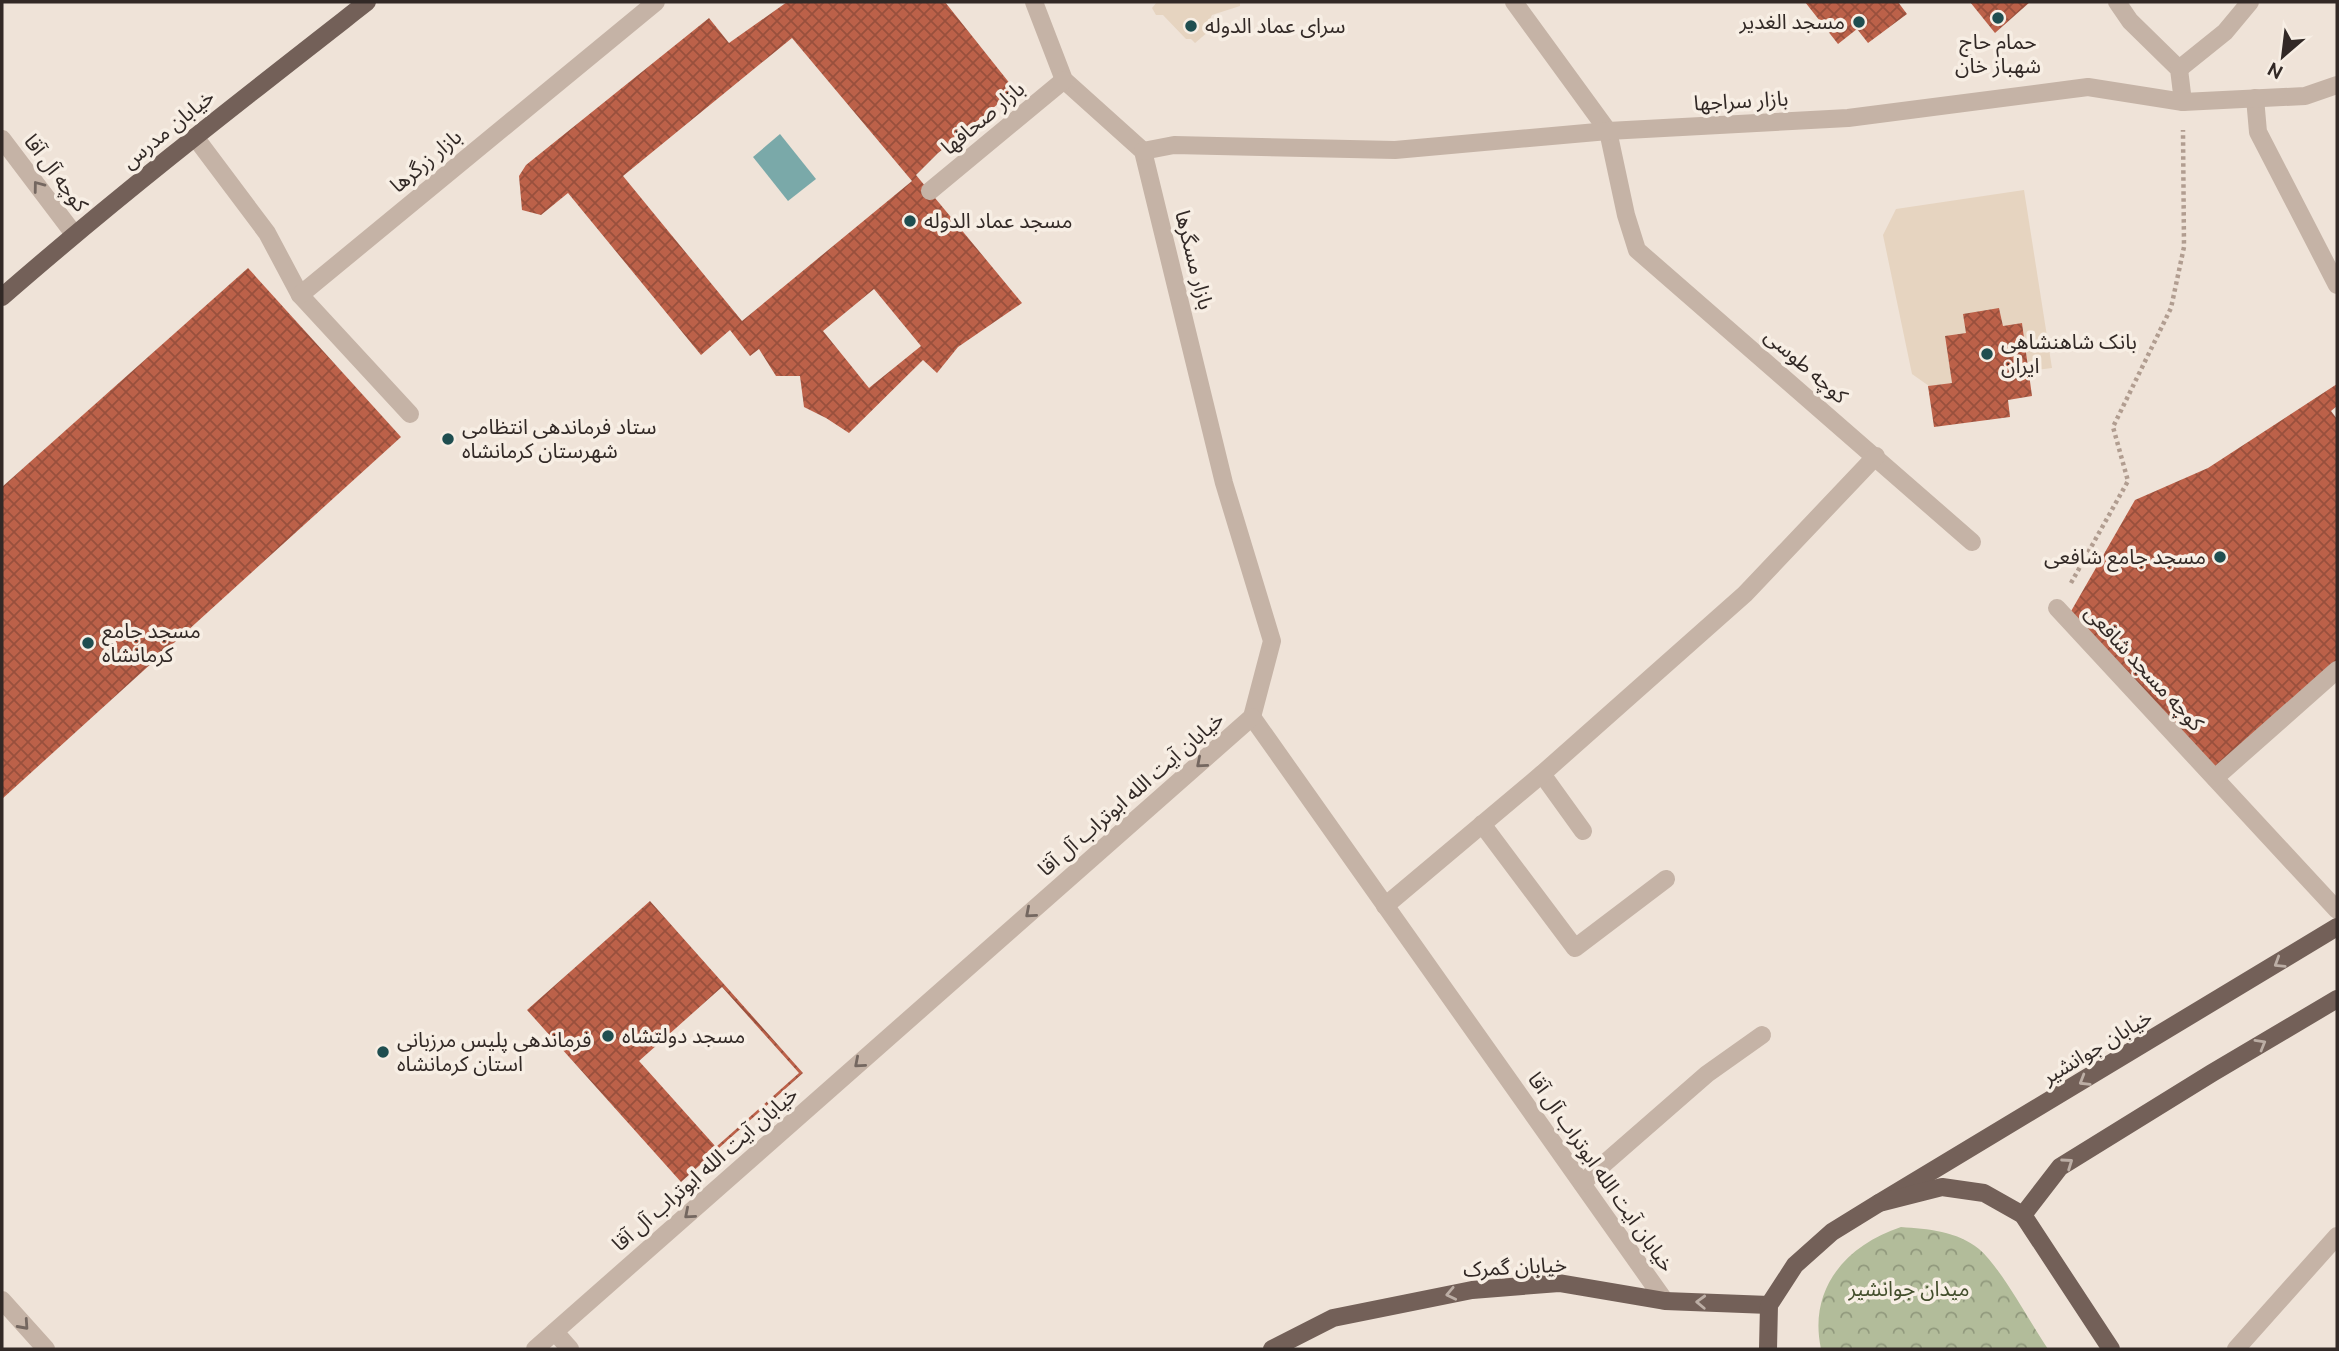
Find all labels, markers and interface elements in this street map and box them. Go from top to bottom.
place label: مسجد الغدیر [1739,9,1845,34]
marker: حمام حاج شهباز خان [1990,10,2006,26]
place label: سرای عماد الدوله [1205,13,1345,38]
marker: مسجد الغدیر [1851,14,1867,30]
marker: سرای عماد الدوله [1183,18,1199,34]
north arrow [2248,21,2318,91]
place label: حمام حاج شهباز خان [1955,29,2041,78]
text: N [2264,58,2286,84]
street label: بازار صحافها [936,76,1029,160]
street label: خیابان مدرس [116,84,219,174]
street label: بازار سراجها [1693,86,1789,115]
street label: بازار زرگرها [385,124,466,198]
street label: کوچه آل آقا [18,129,94,217]
one-way arrow [34,182,46,194]
place label: مسجد عماد الدوله [924,208,1073,233]
street label: بازار مسگرها [1170,208,1219,312]
marker: مسجد عماد الدوله [902,213,918,229]
street label: کوچه طوسی [1759,323,1853,410]
place label: بانک شاهنشاهی ایران [2001,329,2137,378]
marker: بانک شاهنشاهی ایران [1979,346,1995,362]
place label: ستاد فرماندهی انتظامی شهرستان کرمانشاه [462,414,656,463]
marker: ستاد فرماندهی انتظامی شهرستان کرمانشاه [440,431,456,447]
place label: مسجد جامع شافعی [2044,544,2206,572]
marker: مسجد جامع شافعی [2212,549,2228,565]
street label: کوچه مسجد شافعی [2079,600,2209,737]
place label: مسجد جامع کرمانشاه [102,618,201,667]
marker: مسجد جامع کرمانشاه [80,635,96,651]
street label: خیابان آیت الله ابوتراب آل آقا [1033,706,1229,881]
one-way arrow [1196,755,1209,767]
one-way arrow [1025,905,1038,917]
one-way arrow [2274,954,2287,967]
street label: خیابان جوانشیر [2036,1004,2156,1090]
place label: مسجد دولتشاه [622,1023,745,1048]
place label: فرماندهی پلیس مرزبانی استان کرمانشاه [397,1027,591,1076]
marker: مسجد دولتشاه [600,1028,616,1044]
one-way arrow [2254,1039,2267,1052]
marker: فرماندهی پلیس مرزبانی استان کرمانشاه [375,1044,391,1060]
one-way arrow [854,1055,867,1067]
street label: خیابان آیت الله ابوتراب آل آقا [1523,1067,1680,1276]
one-way arrow [2079,1072,2092,1085]
street label: خیابان آیت الله ابوتراب آل آقا [607,1081,803,1256]
one-way arrow [2060,1159,2073,1171]
one-way arrow [684,1206,697,1218]
street label: خیابان گمرک [1462,1251,1568,1282]
park label: میدان جوانشیر [1847,1276,1970,1301]
one-way arrow [1445,1286,1457,1301]
one-way arrow [1695,1295,1706,1310]
one-way arrow [16,1317,28,1330]

